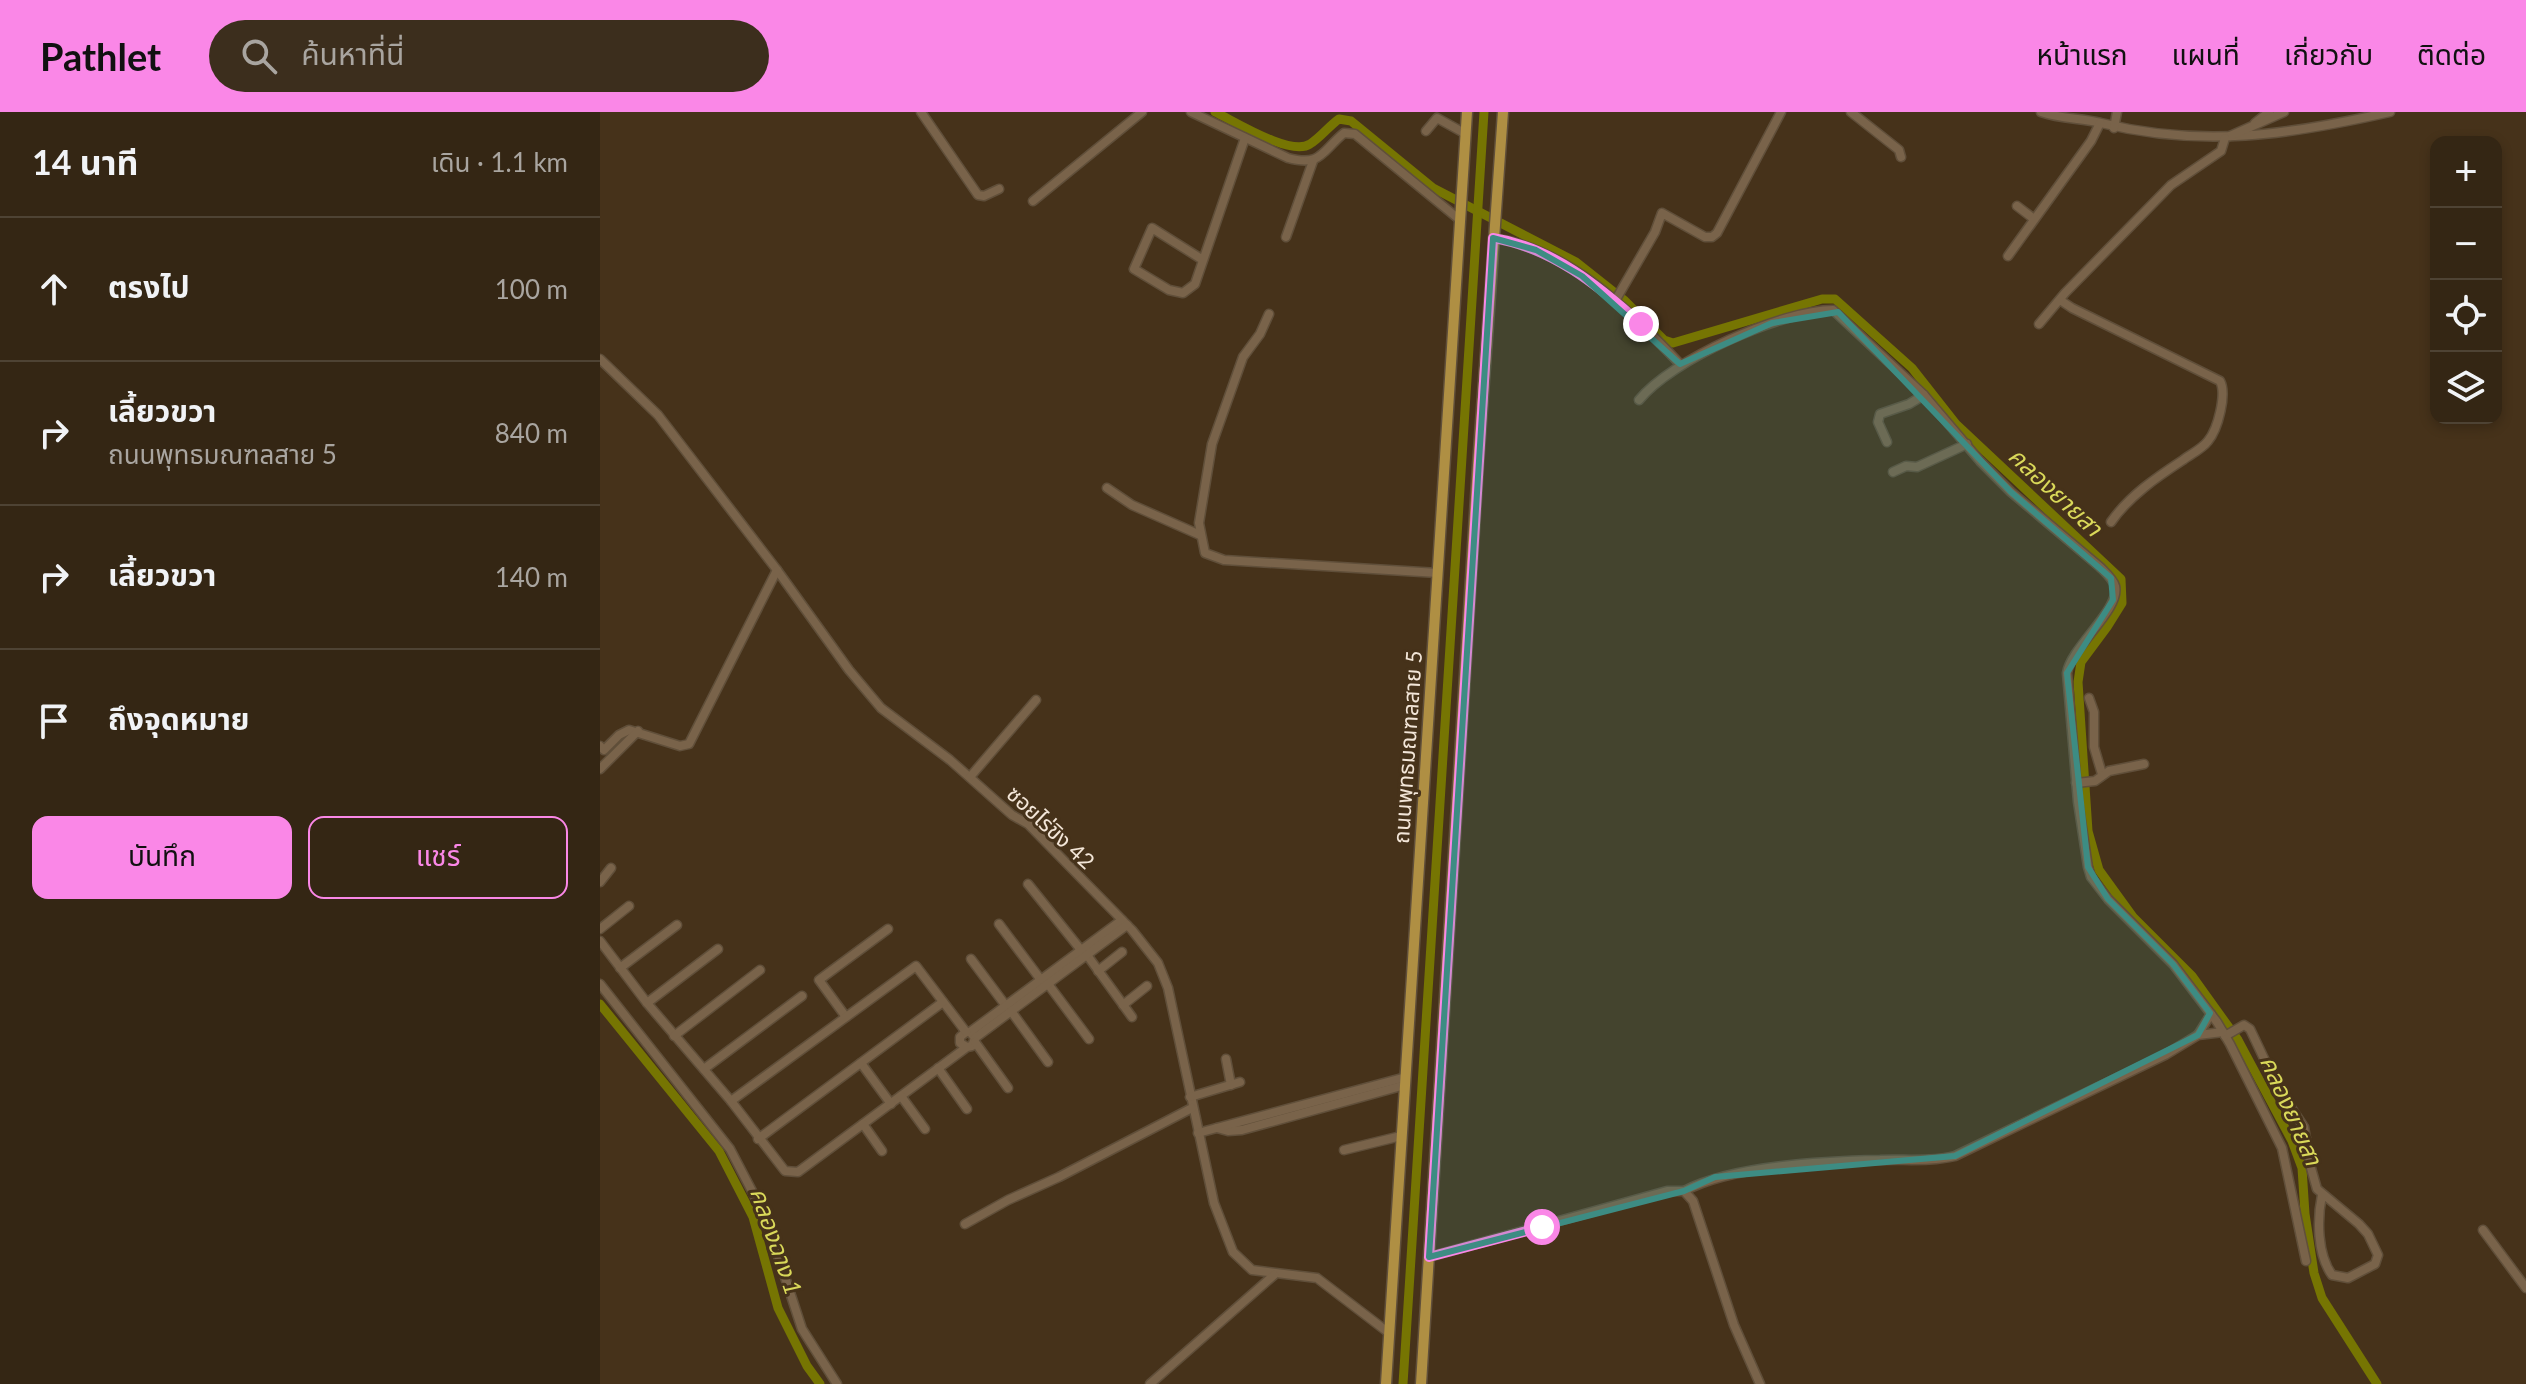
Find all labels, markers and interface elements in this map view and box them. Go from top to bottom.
search box [209,20,769,92]
text: Pathlet [40,33,161,79]
icon: search [237,34,281,78]
text: ค้นหาที่นี่ [301,35,404,71]
text: หน้าแรก [2037,37,2128,71]
text: แผนที่ [2172,37,2240,71]
text: เกี่ยวกับ [2284,37,2373,71]
text: ติดต่อ [2417,37,2486,71]
map controls [2430,136,2502,424]
button: + [2430,136,2502,208]
text: 14 นาที [32,141,138,182]
text: เดิน · 1.1 km [431,146,568,178]
button: − [2430,208,2502,280]
icon: ahead [32,267,76,311]
text: ตรงไป [108,268,190,304]
text: 100 m [495,273,568,305]
button: locate [2430,280,2502,352]
route end [1623,306,1659,342]
button: layers [2430,352,2502,424]
text: เลี้ยวขวา [108,392,216,428]
icon: right [32,411,76,455]
text: 840 m [495,417,568,449]
text: ถนนพุทธมณฑลสาย 5 [108,438,337,470]
water label: คลองยายสา [2003,441,2110,542]
icon: right [32,555,76,599]
text: เลี้ยวขวา [108,556,216,592]
text: 140 m [495,561,568,593]
street label: ถนนพุทธมณฑลสาย 5 [1387,649,1428,845]
icon: arrive [32,699,76,743]
text: ถึงจุดหมาย [108,700,249,736]
street label: ซอยไร่ขิง 42 [1002,780,1100,874]
button: บันทึก [32,816,292,899]
button: แชร์ [308,816,568,899]
water label: คลองยายสา [2255,1051,2330,1170]
water label: คลองฉาง 1 [745,1183,809,1299]
route start [1524,1209,1560,1245]

